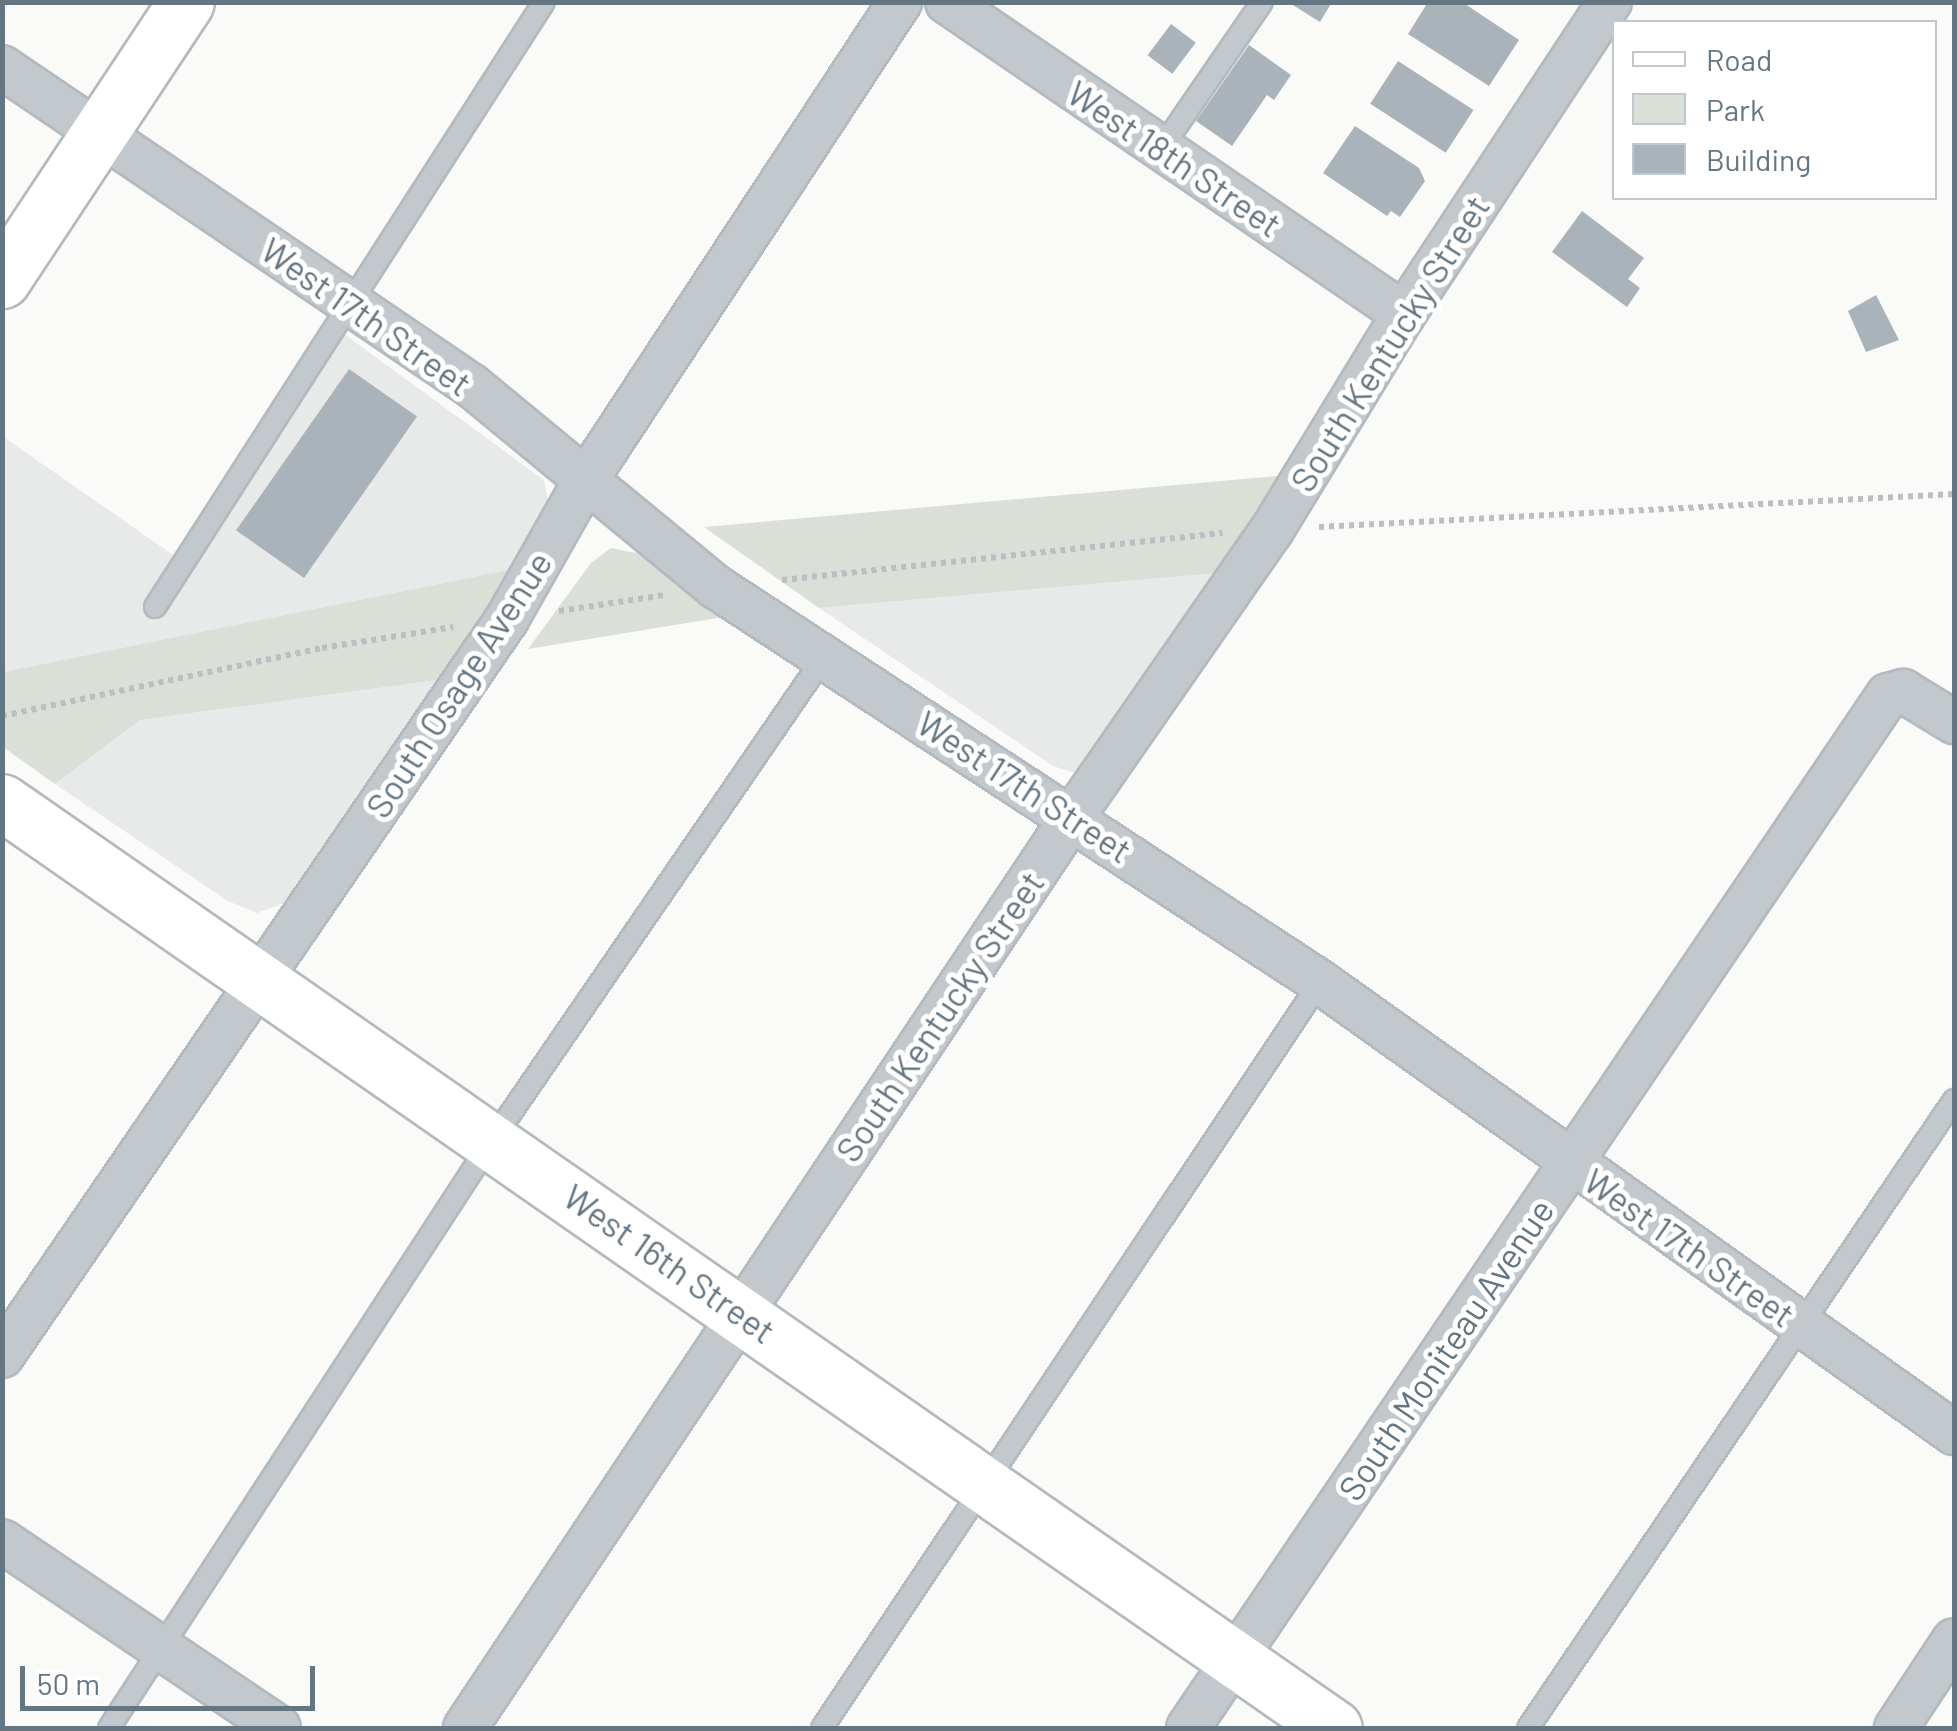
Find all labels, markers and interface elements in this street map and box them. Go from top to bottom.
legend [1612,20,1937,200]
text: Road [1706,41,1772,77]
street label: West 18th Street [1060,71,1290,245]
text: Park [1706,91,1765,127]
text: Building [1706,141,1811,177]
street label: South Kentucky Street [1281,187,1497,499]
street label: West 17th Street [254,228,480,404]
street label: South Osage Avenue [356,543,560,825]
street label: West 17th Street [910,701,1140,871]
street label: South Kentucky Street [826,863,1052,1169]
street label: West 17th Street [1577,1159,1803,1335]
street label: West 16th Street [556,1175,784,1351]
street label: South Moniteau Avenue [1329,1190,1561,1508]
scale bar [25,1646,320,1708]
text: 50 m [37,1665,100,1701]

